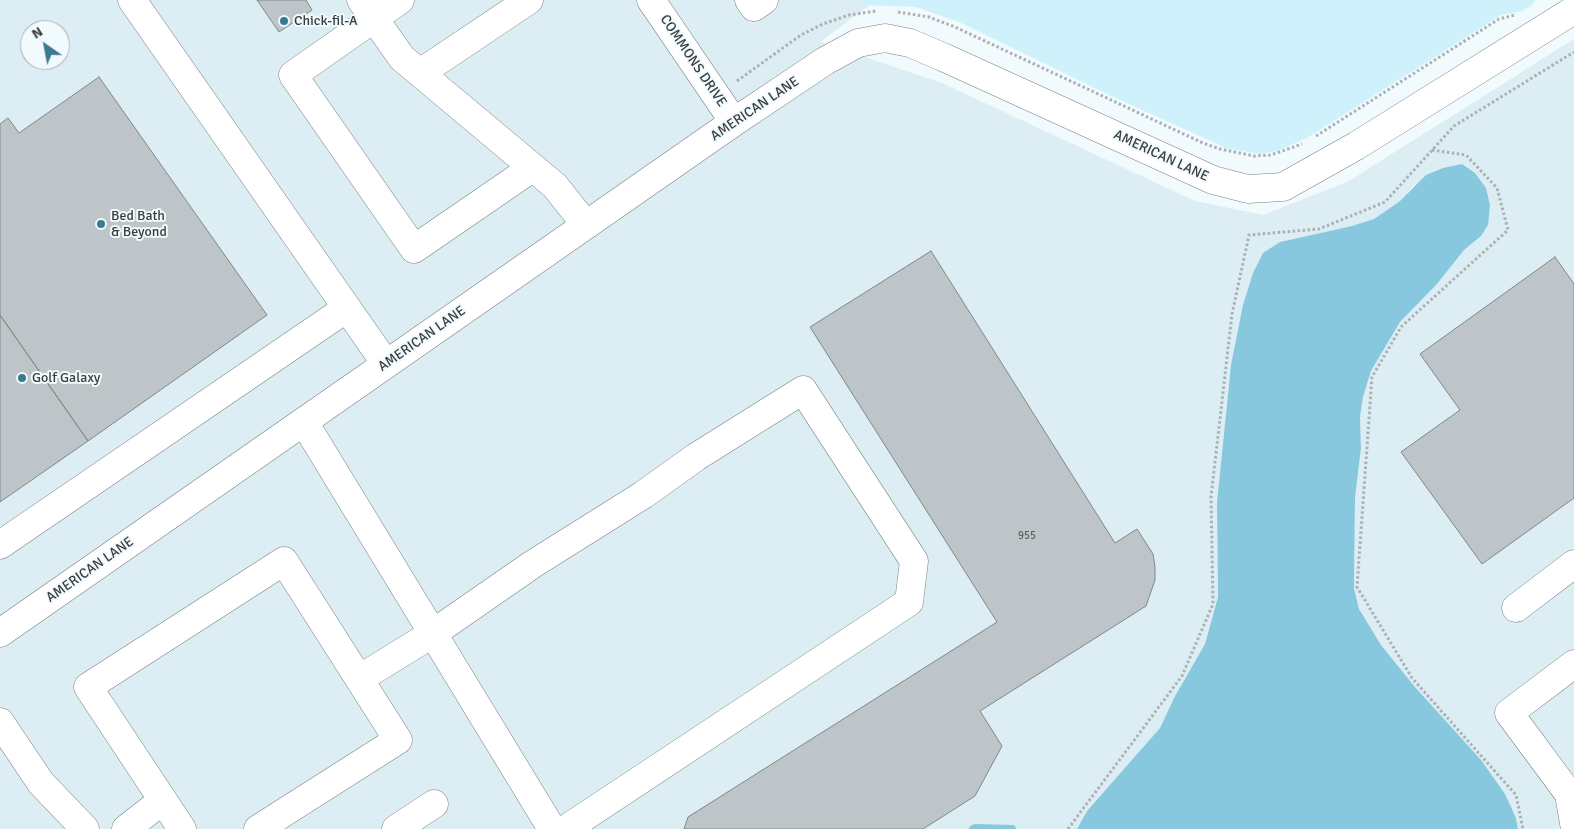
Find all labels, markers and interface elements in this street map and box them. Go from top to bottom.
street label: COMMONS DRIVE [656,12,730,110]
place label: Chick-fil-A [294,13,358,29]
marker: Chick-fil-A [278,15,290,27]
north arrow [20,20,70,70]
text: N [28,23,46,43]
street label: AMERICAN LANE [708,73,802,145]
street label: AMERICAN LANE [1111,127,1211,185]
place label: Bed Bath & Beyond [111,208,167,240]
marker: Bed Bath & Beyond [95,218,107,230]
street label: AMERICAN LANE [375,303,469,375]
place label: Golf Galaxy [32,370,100,386]
marker: Golf Galaxy [16,372,28,384]
house number: 955 [1018,529,1036,543]
street label: AMERICAN LANE [43,534,137,606]

